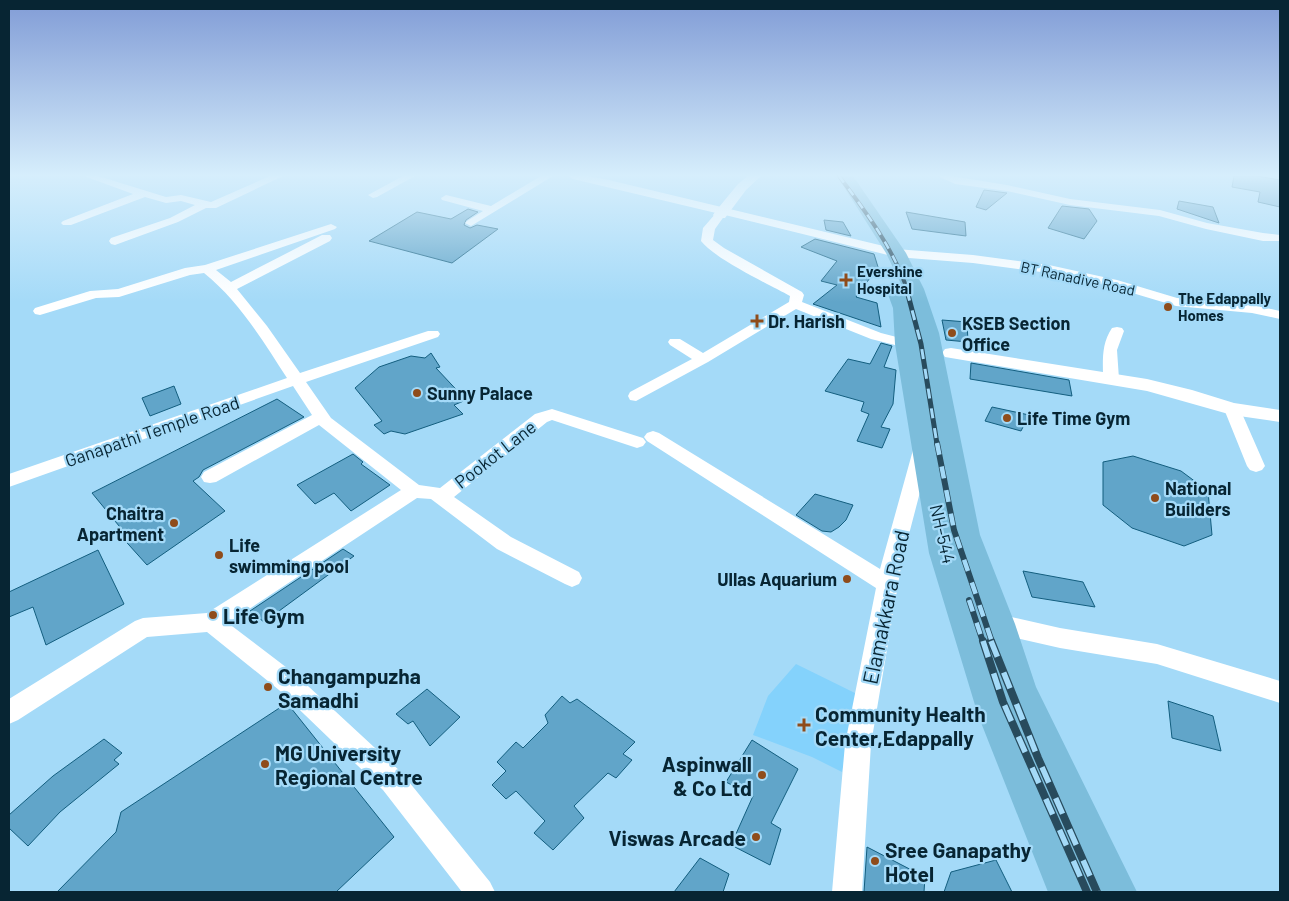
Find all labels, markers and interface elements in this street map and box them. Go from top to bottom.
street label: BT Ranadive Road [1019,257,1137,299]
place label: Evershine Hospital [857,262,923,297]
marker: Evershine Hospital [839,273,853,287]
place label: The Edappally Homes [1178,289,1272,324]
marker: The Edappally Homes [1162,301,1174,313]
place label: Dr. Harish [768,310,845,332]
place label: KSEB Section Office [962,312,1070,355]
marker: Dr. Harish [750,314,764,328]
marker: KSEB Section Office [946,327,958,339]
place label: Sunny Palace [427,382,533,404]
marker: Sunny Palace [411,387,423,399]
street label: Ganapathi Temple Road [62,391,242,471]
place label: Life Time Gym [1017,407,1130,429]
marker: Life Time Gym [1001,412,1013,424]
street label: Pookot Lane [450,415,540,493]
place label: National Builders [1165,477,1231,520]
marker: National Builders [1149,492,1161,504]
place label: Chaitra Apartment [77,502,164,545]
street label: NH-544 [926,502,960,566]
marker: Chaitra Apartment [168,517,180,529]
street label: Elamakkara Road [856,528,914,686]
place label: Life swimming pool [229,534,349,577]
marker: Life swimming pool [213,549,225,561]
place label: Ullas Aquarium [717,568,837,590]
marker: Ullas Aquarium [841,573,853,585]
place label: Life Gym [223,603,304,628]
marker: Life Gym [207,609,219,621]
place label: Changampuzha Samadhi [278,663,421,712]
marker: Changampuzha Samadhi [262,681,274,693]
place label: Community Health Center,Edappally [815,701,986,750]
marker: Community Health Center,Edappally [797,718,811,732]
place label: MG University Regional Centre [275,740,423,789]
place label: Aspinwall & Co Ltd [662,751,752,800]
marker: MG University Regional Centre [259,758,271,770]
marker: Aspinwall & Co Ltd [756,769,768,781]
place label: Viswas Arcade [609,825,746,850]
marker: Viswas Arcade [750,831,762,843]
place label: Sree Ganapathy Hotel [885,837,1032,886]
marker: Sree Ganapathy Hotel [869,855,881,867]

